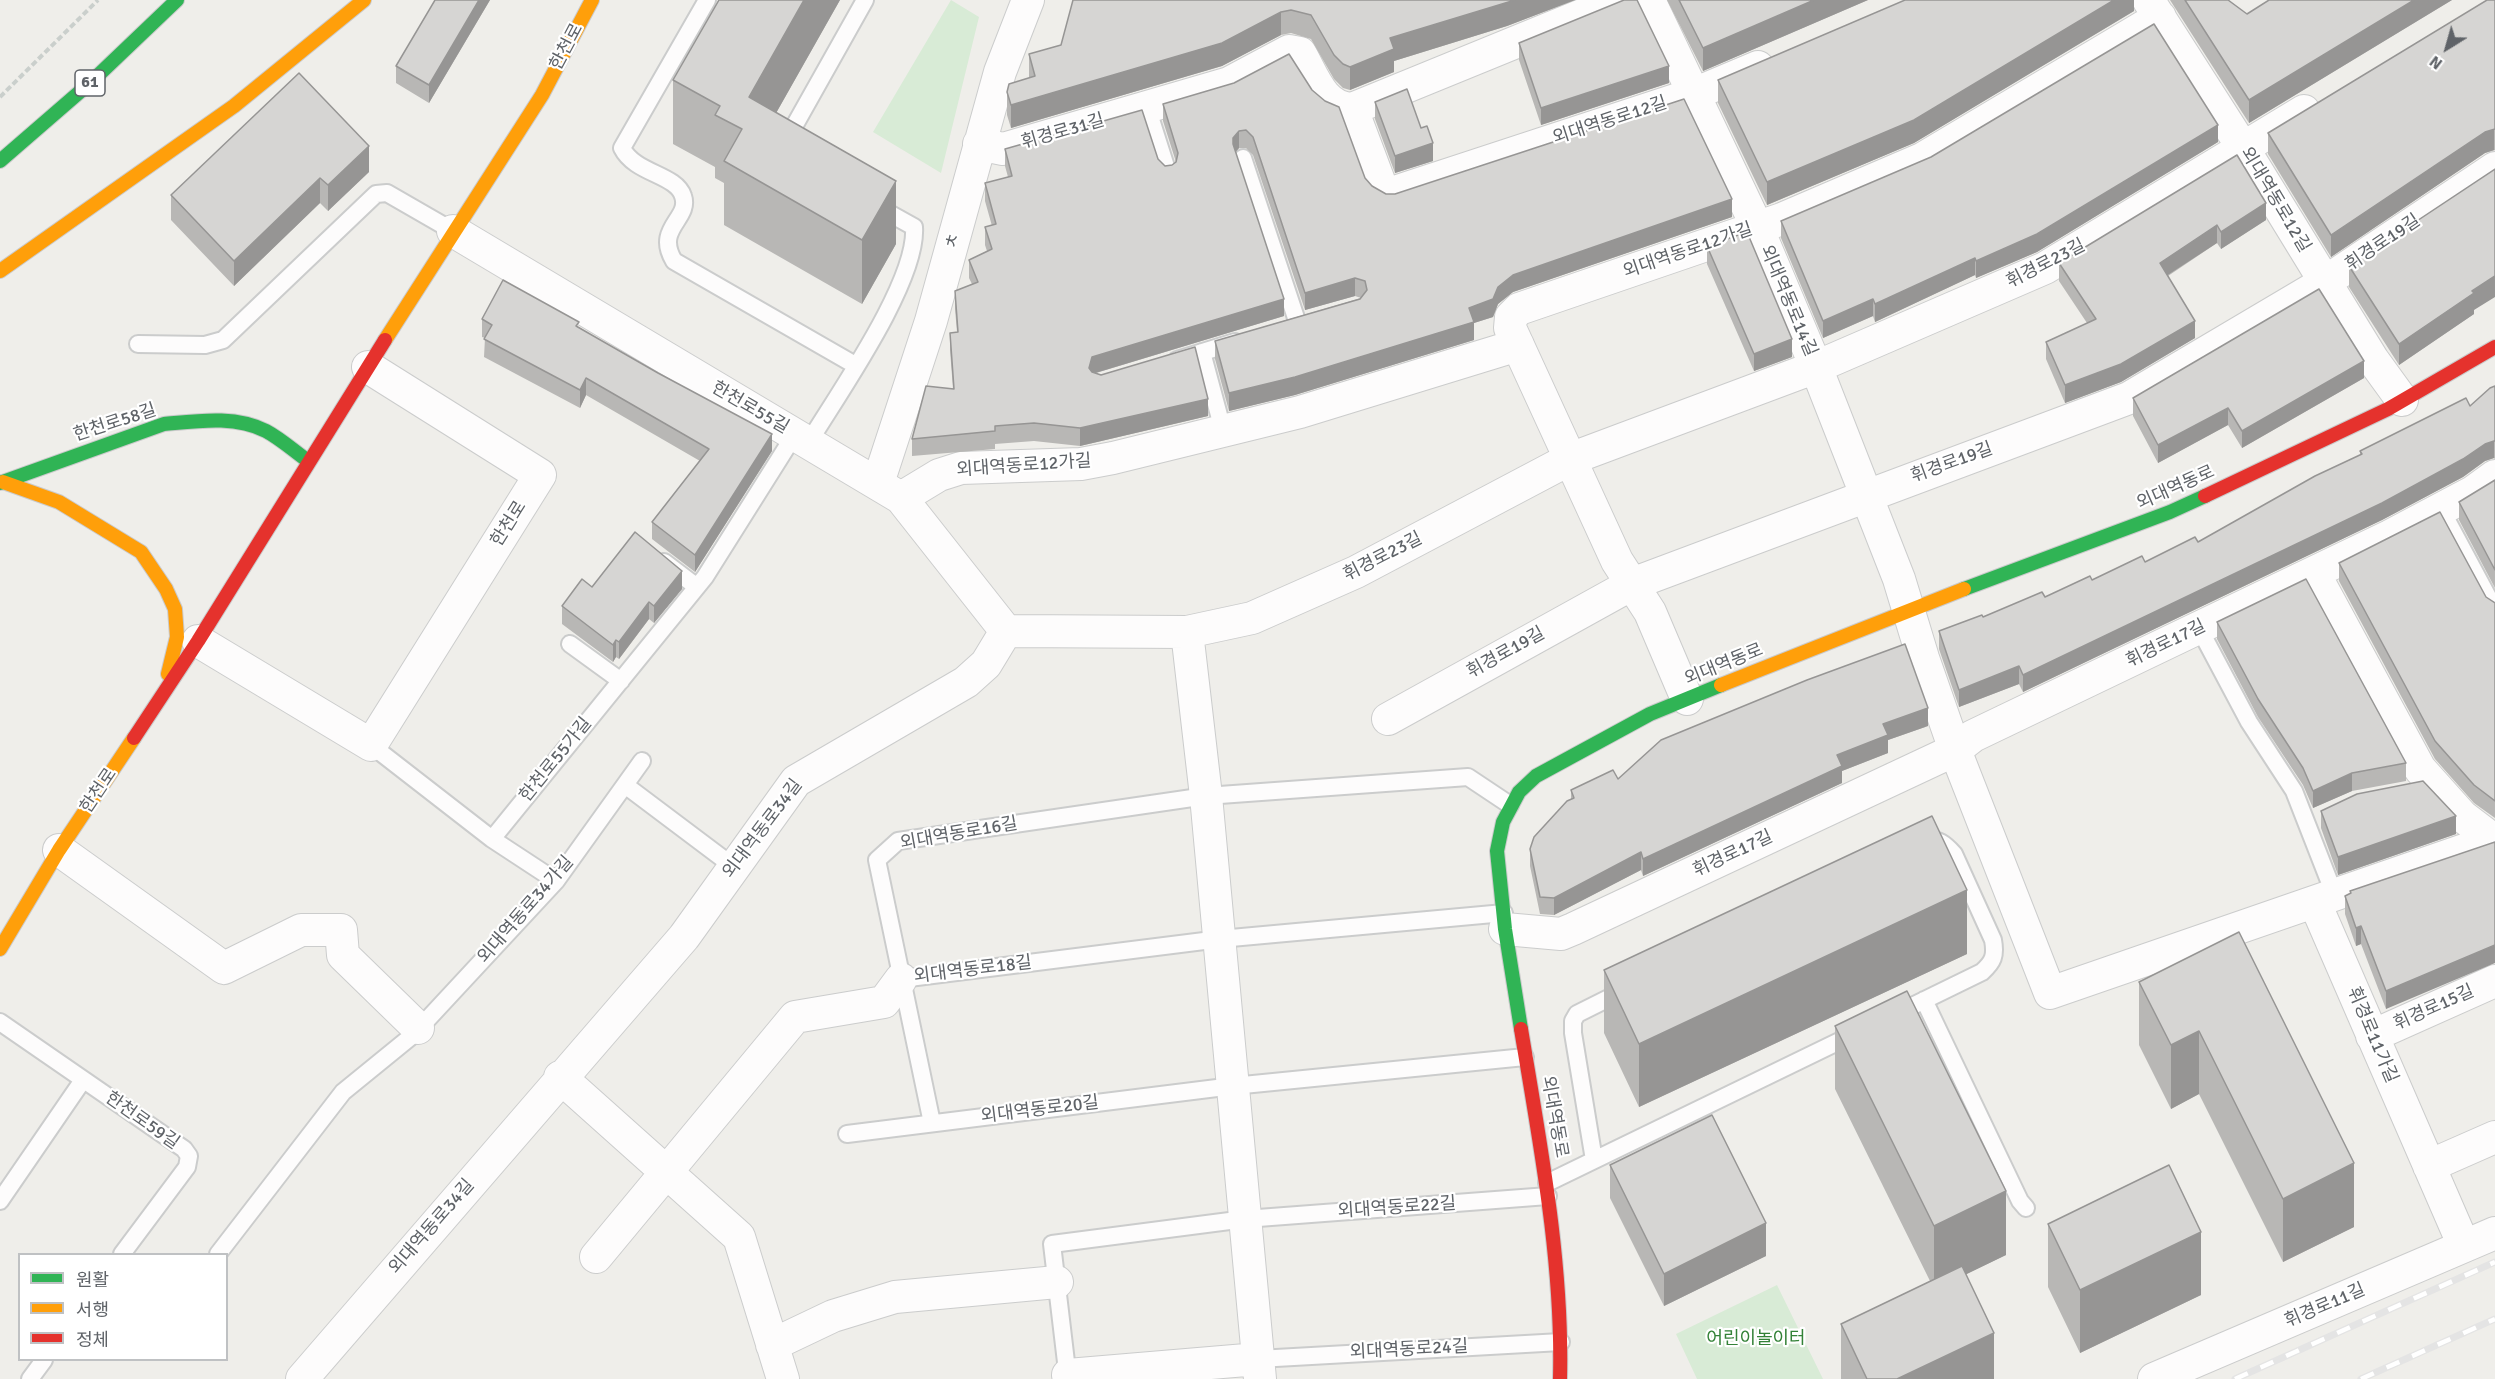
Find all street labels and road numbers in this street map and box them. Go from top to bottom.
street label: 한천로 [546,20,588,74]
road number: 61 [75,70,105,96]
street label: 외대역동로12길 [1550,92,1670,150]
street label: 휘경로31길 [1019,110,1107,154]
street label: 외대역동로12길 [2235,144,2315,256]
street label: 휘경로19길 [2341,210,2425,276]
street label: 외대역동로12가길 [1620,219,1756,283]
street label: ㅊ [940,230,966,252]
street label: 휘경로23길 [2003,235,2089,293]
street label: 외대역동로14길 [1755,242,1821,360]
street label: 한천로55길 [707,377,793,439]
street label: 한천로58길 [71,399,159,447]
street label: 휘경로19길 [1908,438,1996,488]
street label: 외대역동로12가길 [956,451,1092,481]
street label: 외대역동로 [2134,461,2218,515]
street label: 한천로 [487,497,531,551]
street label: 휘경로23길 [1340,528,1426,586]
street label: 휘경로17길 [2123,616,2209,672]
street label: 휘경로19길 [1463,623,1549,683]
street label: 외대역동로 [1682,639,1766,691]
street label: 한천로55가길 [515,713,597,807]
street label: 한천로 [76,764,122,818]
street label: 외대역동로34길 [719,775,807,883]
street label: 외대역동로16길 [899,813,1019,855]
street label: 휘경로17길 [1690,826,1776,882]
street label: 외대역동로34가길 [473,852,579,968]
street label: 외대역동로18길 [913,952,1033,988]
street label: 휘경로15길 [2390,981,2478,1035]
street label: 휘경로11가길 [2342,984,2402,1086]
street label: 외대역동로 [1536,1074,1572,1160]
street label: 한천로59길 [101,1088,183,1154]
street label: 외대역동로20길 [980,1092,1100,1128]
street label: 외대역동로34길 [385,1175,479,1279]
street label: 외대역동로22길 [1337,1193,1457,1223]
street label: 휘경로11길 [2281,1279,2369,1333]
street label: 외대역동로24길 [1349,1336,1469,1364]

